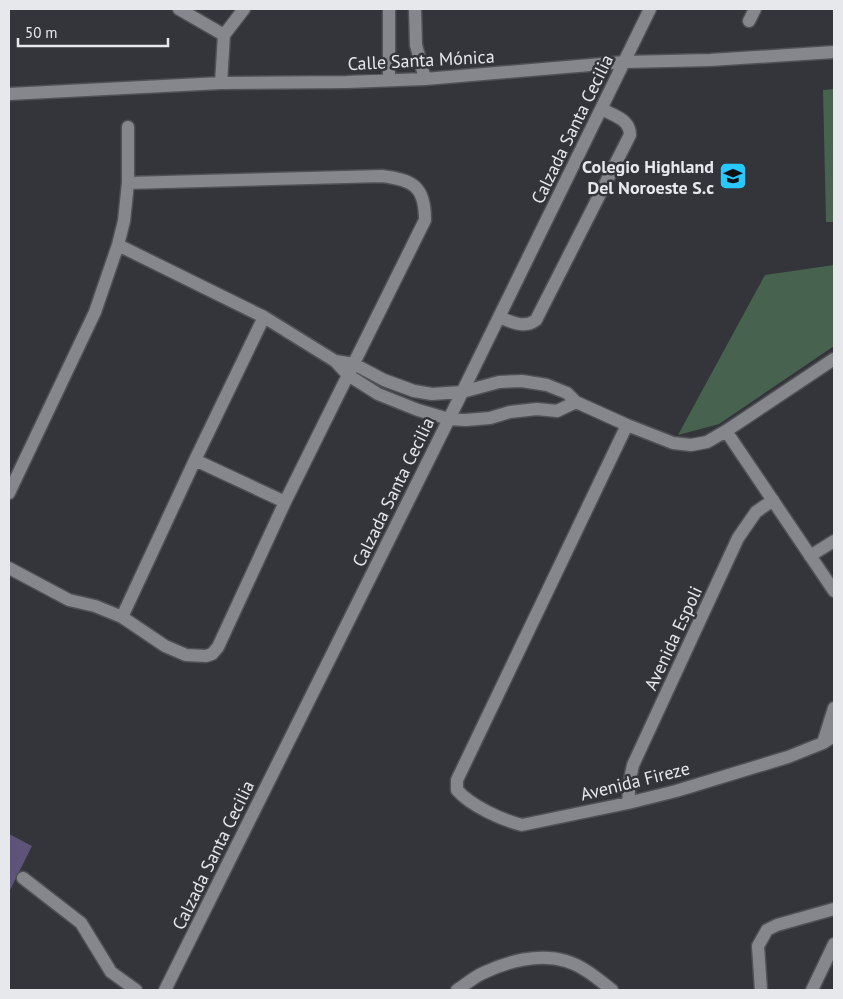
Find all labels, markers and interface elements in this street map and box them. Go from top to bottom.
scale bar [18,15,168,47]
text: 50 m [25,23,58,42]
street label: Calle Santa Mónica [347,45,495,75]
street label: Calzada Santa Cecilia [526,51,618,207]
place label: Colegio Highland Del Noroeste S.c [582,155,714,199]
school or university icon: Colegio Highland Del Noroeste S.c [718,161,748,191]
street label: Calzada Santa Cecilia [347,414,439,570]
street label: Avenida Espoli [639,582,707,694]
street label: Avenida Fireze [578,756,692,806]
street label: Calzada Santa Cecilia [167,777,259,933]

